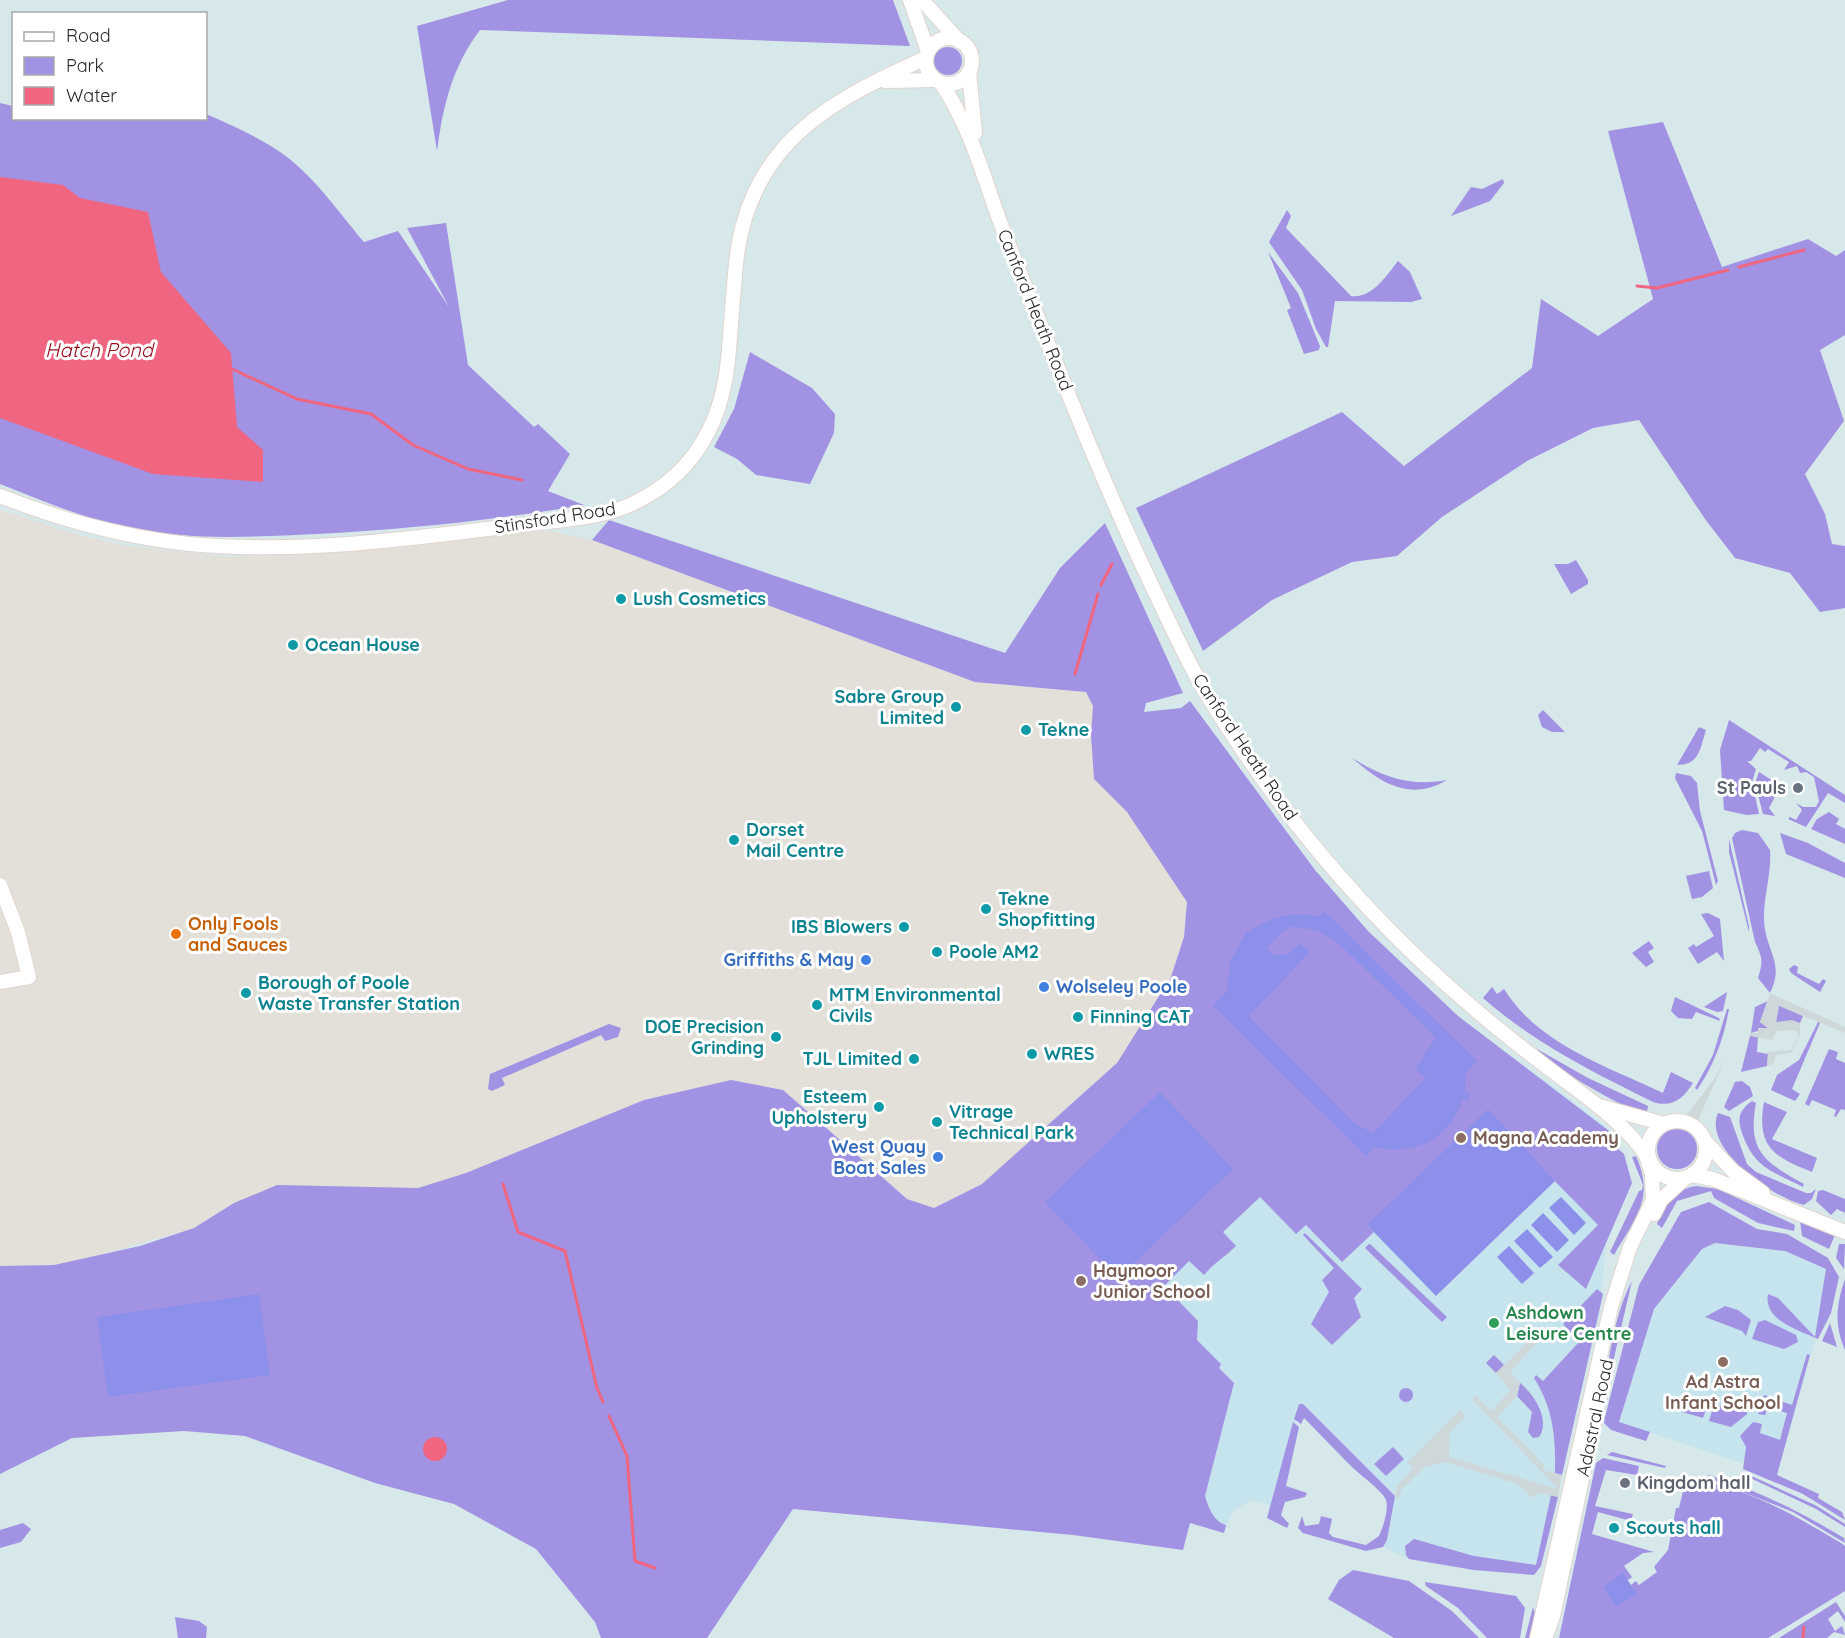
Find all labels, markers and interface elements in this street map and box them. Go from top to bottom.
legend [12,12,207,120]
text: Road [66,24,111,47]
text: Park [66,54,104,77]
text: Water [66,84,117,107]
street label: Canford Heath Road [993,226,1078,394]
water label: Hatch Pond [45,337,156,362]
street label: Stinsford Road [493,497,617,538]
place label: Lush Cosmetics [633,587,766,610]
marker: Lush Cosmetics [614,592,628,606]
place label: Ocean House [305,633,420,656]
marker: Ocean House [286,638,300,652]
street label: Canford Heath Road [1188,669,1303,824]
place label: Sabre Group Limited [835,685,944,729]
marker: Sabre Group Limited [949,700,963,714]
place label: Tekne [1038,718,1089,741]
marker: Tekne [1019,723,1033,737]
place label: St Pauls [1717,776,1786,799]
marker: St Pauls [1791,781,1805,795]
place label: Dorset Mail Centre [746,818,844,862]
marker: Dorset Mail Centre [727,833,741,847]
place label: Tekne Shopfitting [998,887,1095,931]
marker: Tekne Shopfitting [979,902,993,916]
place label: Only Fools and Sauces [188,912,288,956]
place label: IBS Blowers [791,915,892,938]
marker: IBS Blowers [897,920,911,934]
marker: Only Fools and Sauces [169,927,183,941]
place label: Poole AM2 [949,940,1039,963]
marker: Poole AM2 [930,945,944,959]
place label: Griffiths & May [723,948,854,971]
marker: Griffiths & May [859,953,873,967]
place label: Borough of Poole Waste Transfer Station [258,971,460,1015]
place label: Wolseley Poole [1056,975,1187,998]
marker: Wolseley Poole [1037,980,1051,994]
place label: MTM Environmental Civils [829,983,1001,1027]
marker: Borough of Poole Waste Transfer Station [239,986,253,1000]
marker: MTM Environmental Civils [810,998,824,1012]
place label: Finning CAT [1090,1005,1190,1028]
marker: Finning CAT [1071,1010,1085,1024]
place label: DOE Precision Grinding [645,1015,764,1059]
marker: DOE Precision Grinding [769,1030,783,1044]
place label: WRES [1044,1042,1095,1065]
place label: TJL Limited [802,1047,902,1070]
marker: WRES [1025,1047,1039,1061]
marker: TJL Limited [907,1052,921,1066]
place label: Esteem Upholstery [771,1085,867,1129]
marker: Esteem Upholstery [872,1100,886,1114]
place label: Vitrage Technical Park [949,1100,1074,1144]
marker: Vitrage Technical Park [930,1115,944,1129]
place label: Magna Academy [1473,1126,1619,1149]
marker: Magna Academy [1454,1131,1468,1145]
place label: West Quay Boat Sales [832,1135,926,1179]
marker: West Quay Boat Sales [931,1150,945,1164]
place label: Haymoor Junior School [1093,1259,1211,1303]
marker: Haymoor Junior School [1074,1274,1088,1288]
place label: Ashdown Leisure Centre [1506,1301,1631,1345]
marker: Ashdown Leisure Centre [1487,1316,1501,1330]
marker: Ad Astra Infant School [1716,1355,1730,1369]
street label: Adastral Road [1571,1357,1618,1479]
place label: Ad Astra Infant School [1665,1370,1781,1414]
place label: Kingdom hall [1637,1471,1751,1494]
marker: Kingdom hall [1618,1476,1632,1490]
place label: Scouts hall [1626,1516,1721,1539]
marker: Scouts hall [1607,1521,1621,1535]

